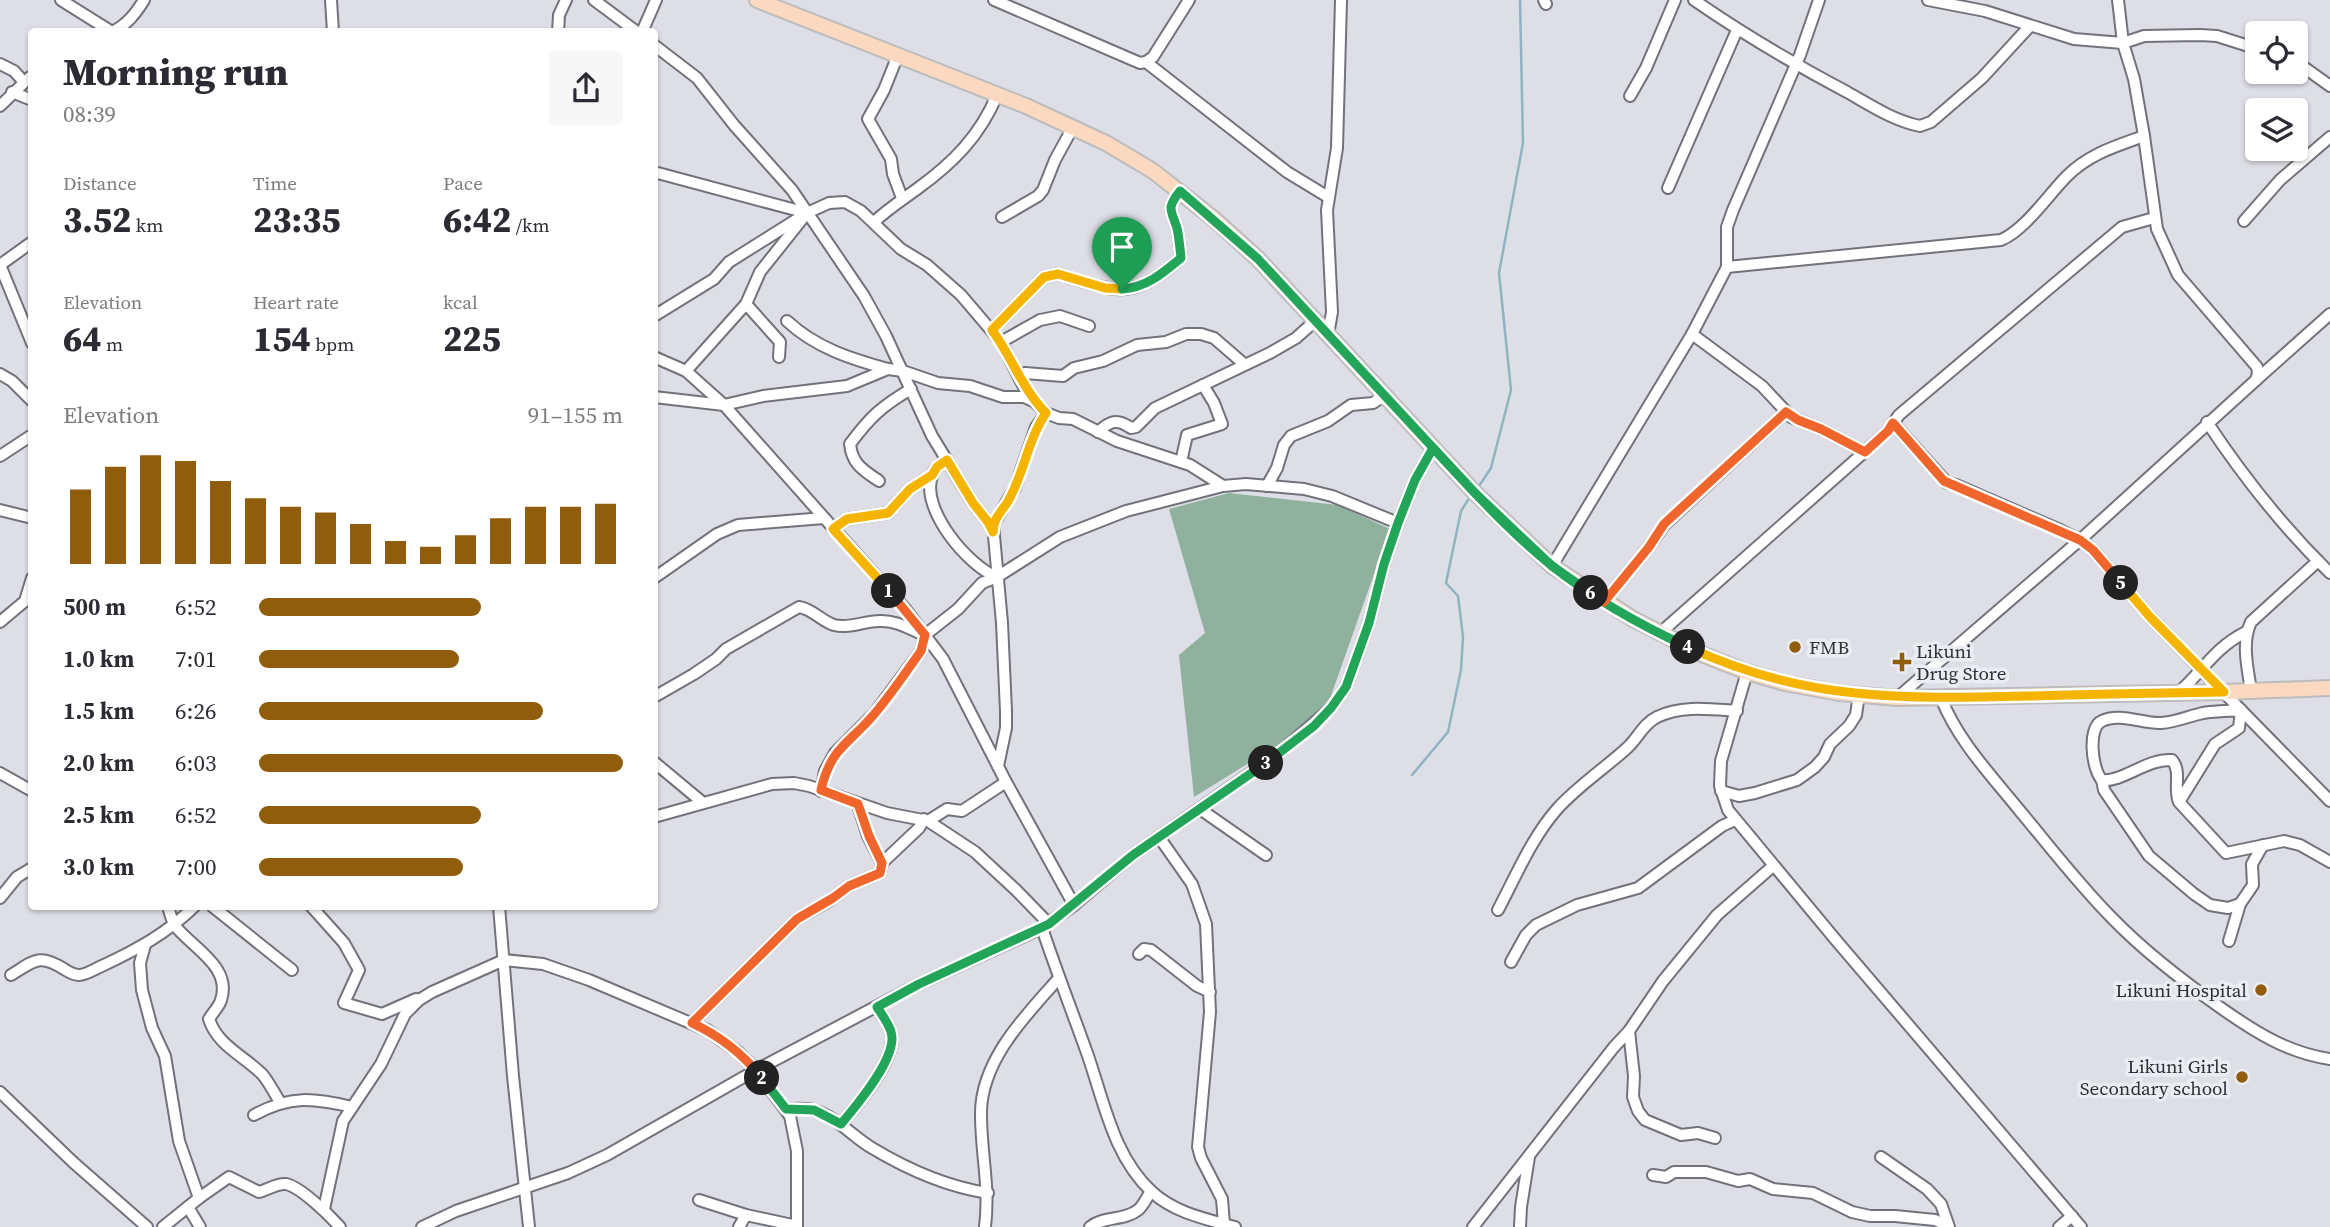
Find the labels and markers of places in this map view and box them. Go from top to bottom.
pin [1092,217,1152,289]
pin: 5 [2104,566,2138,600]
pin: 1 [872,574,906,608]
pin: 6 [1574,576,1608,610]
pin: 4 [1670,630,1706,664]
place label: FMB [1809,634,1849,660]
place label: Likuni Drug Store [1916,638,2006,686]
marker: FMB [1787,639,1803,655]
marker: Likuni Drug Store [1894,654,1910,670]
pin: 3 [1248,746,1284,780]
place label: Likuni Hospital [2116,977,2247,1003]
marker: Likuni Hospital [2253,982,2269,998]
place label: Likuni Girls Secondary school [2080,1053,2228,1101]
pin: 2 [744,1060,780,1096]
marker: Likuni Girls Secondary school [2234,1069,2250,1085]

